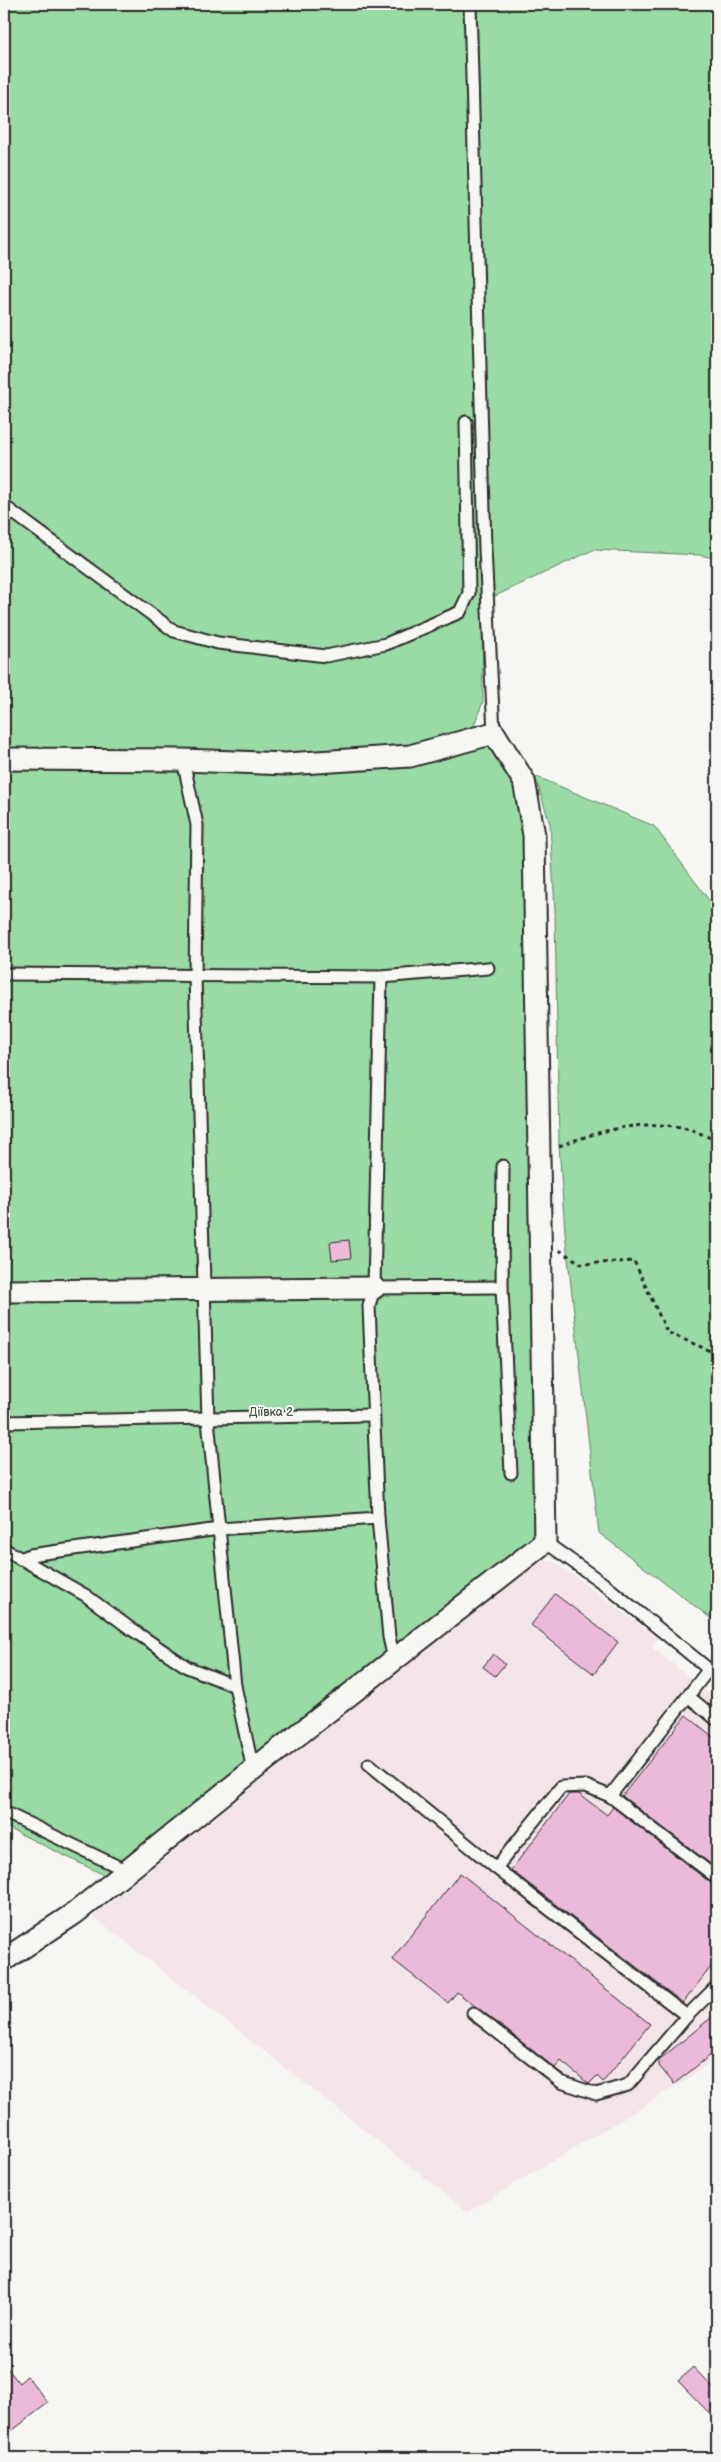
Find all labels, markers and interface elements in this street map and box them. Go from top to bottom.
park label: Діївка 2 [249,1405,293,1420]

